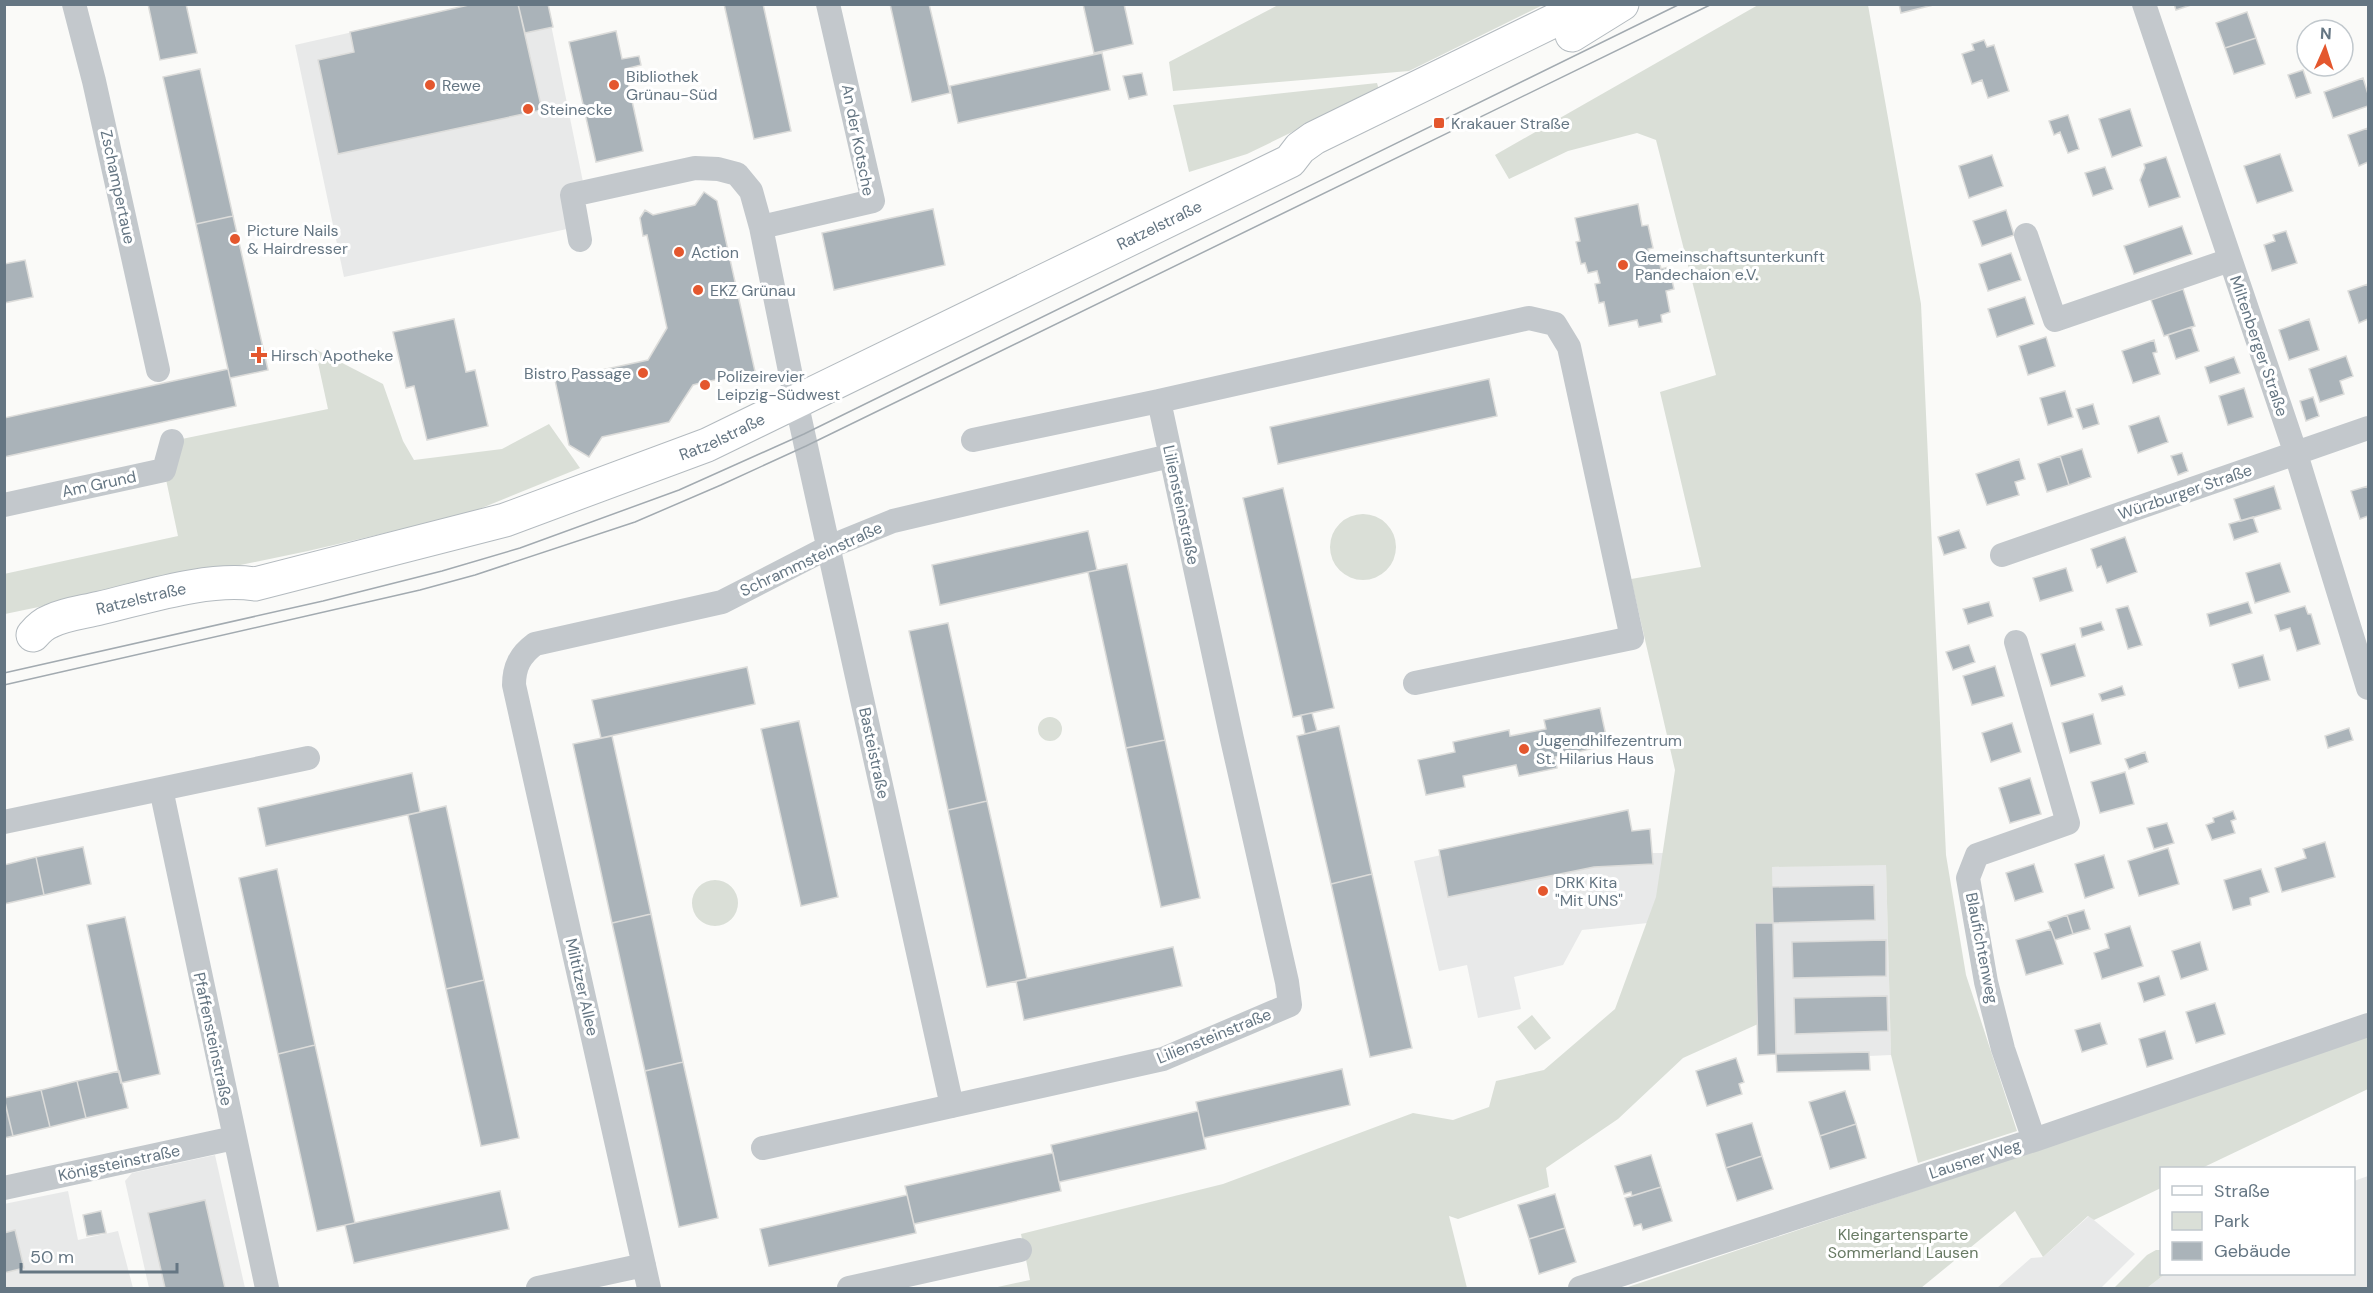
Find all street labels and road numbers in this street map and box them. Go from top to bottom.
street label: An der Kotsche [837,82,879,198]
street label: Zschampertaue [96,128,140,246]
street label: Ratzelstraße [1113,195,1205,254]
street label: Miltenberger Straße [2225,273,2293,419]
street label: Ratzelstraße [676,408,768,465]
street label: Liliensteinstraße [1158,443,1204,567]
street label: Würzburger Straße [2115,459,2255,525]
street label: Am Grund [60,466,138,502]
street label: Schrammsteinstraße [736,517,886,601]
street label: Ratzelstraße [94,577,188,619]
street label: Basteistraße [854,705,894,801]
street label: Blaufichtenweg [1961,891,2003,1005]
street label: Miltitzer Allee [561,936,603,1038]
street label: Pfaffensteinstraße [189,970,237,1108]
street label: Liliensteinstraße [1154,1003,1274,1069]
street label: Lausner Weg [1926,1134,2024,1184]
street label: Königsteinstraße [56,1140,182,1186]

